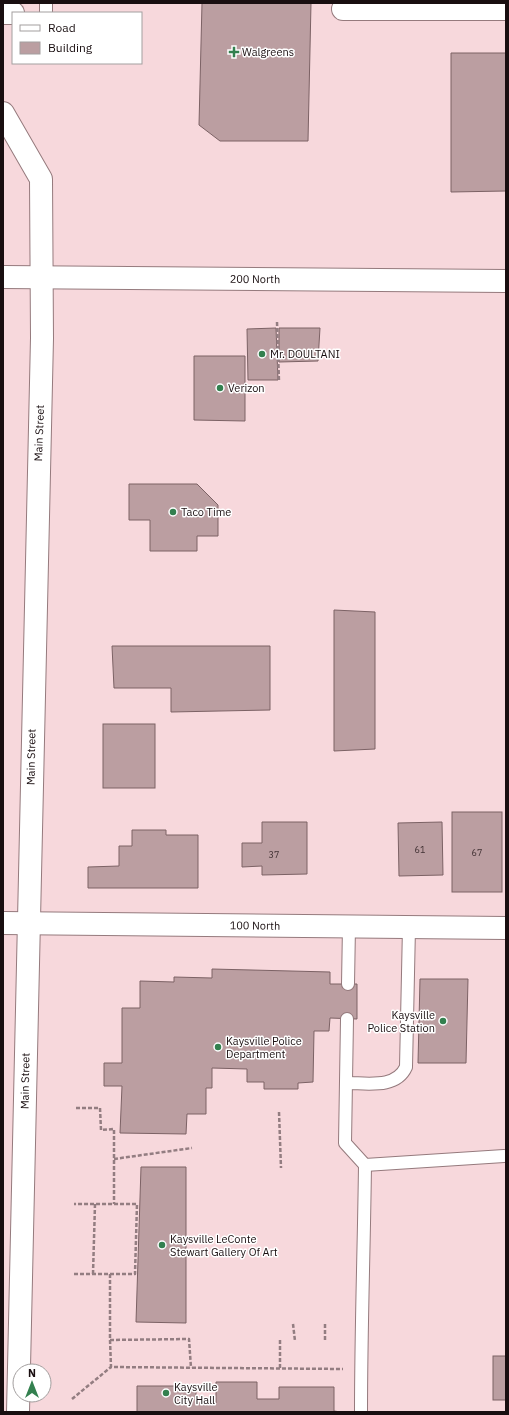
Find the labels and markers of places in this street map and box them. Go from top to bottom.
place label: Walgreens [242,45,294,59]
marker: Walgreens [229,47,239,57]
place label: Mr. DOULTANI [270,347,340,361]
marker: Mr. DOULTANI [257,349,267,359]
place label: Verizon [228,381,265,395]
marker: Verizon [215,383,225,393]
place label: Taco Time [181,505,231,519]
marker: Taco Time [168,507,178,517]
place label: Kaysville Police Station [367,1008,435,1035]
marker: Kaysville Police Station [438,1016,448,1026]
place label: Kaysville Police Department [226,1034,302,1061]
marker: Kaysville Police Department [213,1042,223,1052]
place label: Kaysville LeConte Stewart Gallery Of Art [170,1232,278,1259]
marker: Kaysville LeConte Stewart Gallery Of Art [157,1240,167,1250]
place label: Kaysville City Hall [174,1380,217,1407]
marker: Kaysville City Hall [161,1388,171,1398]

